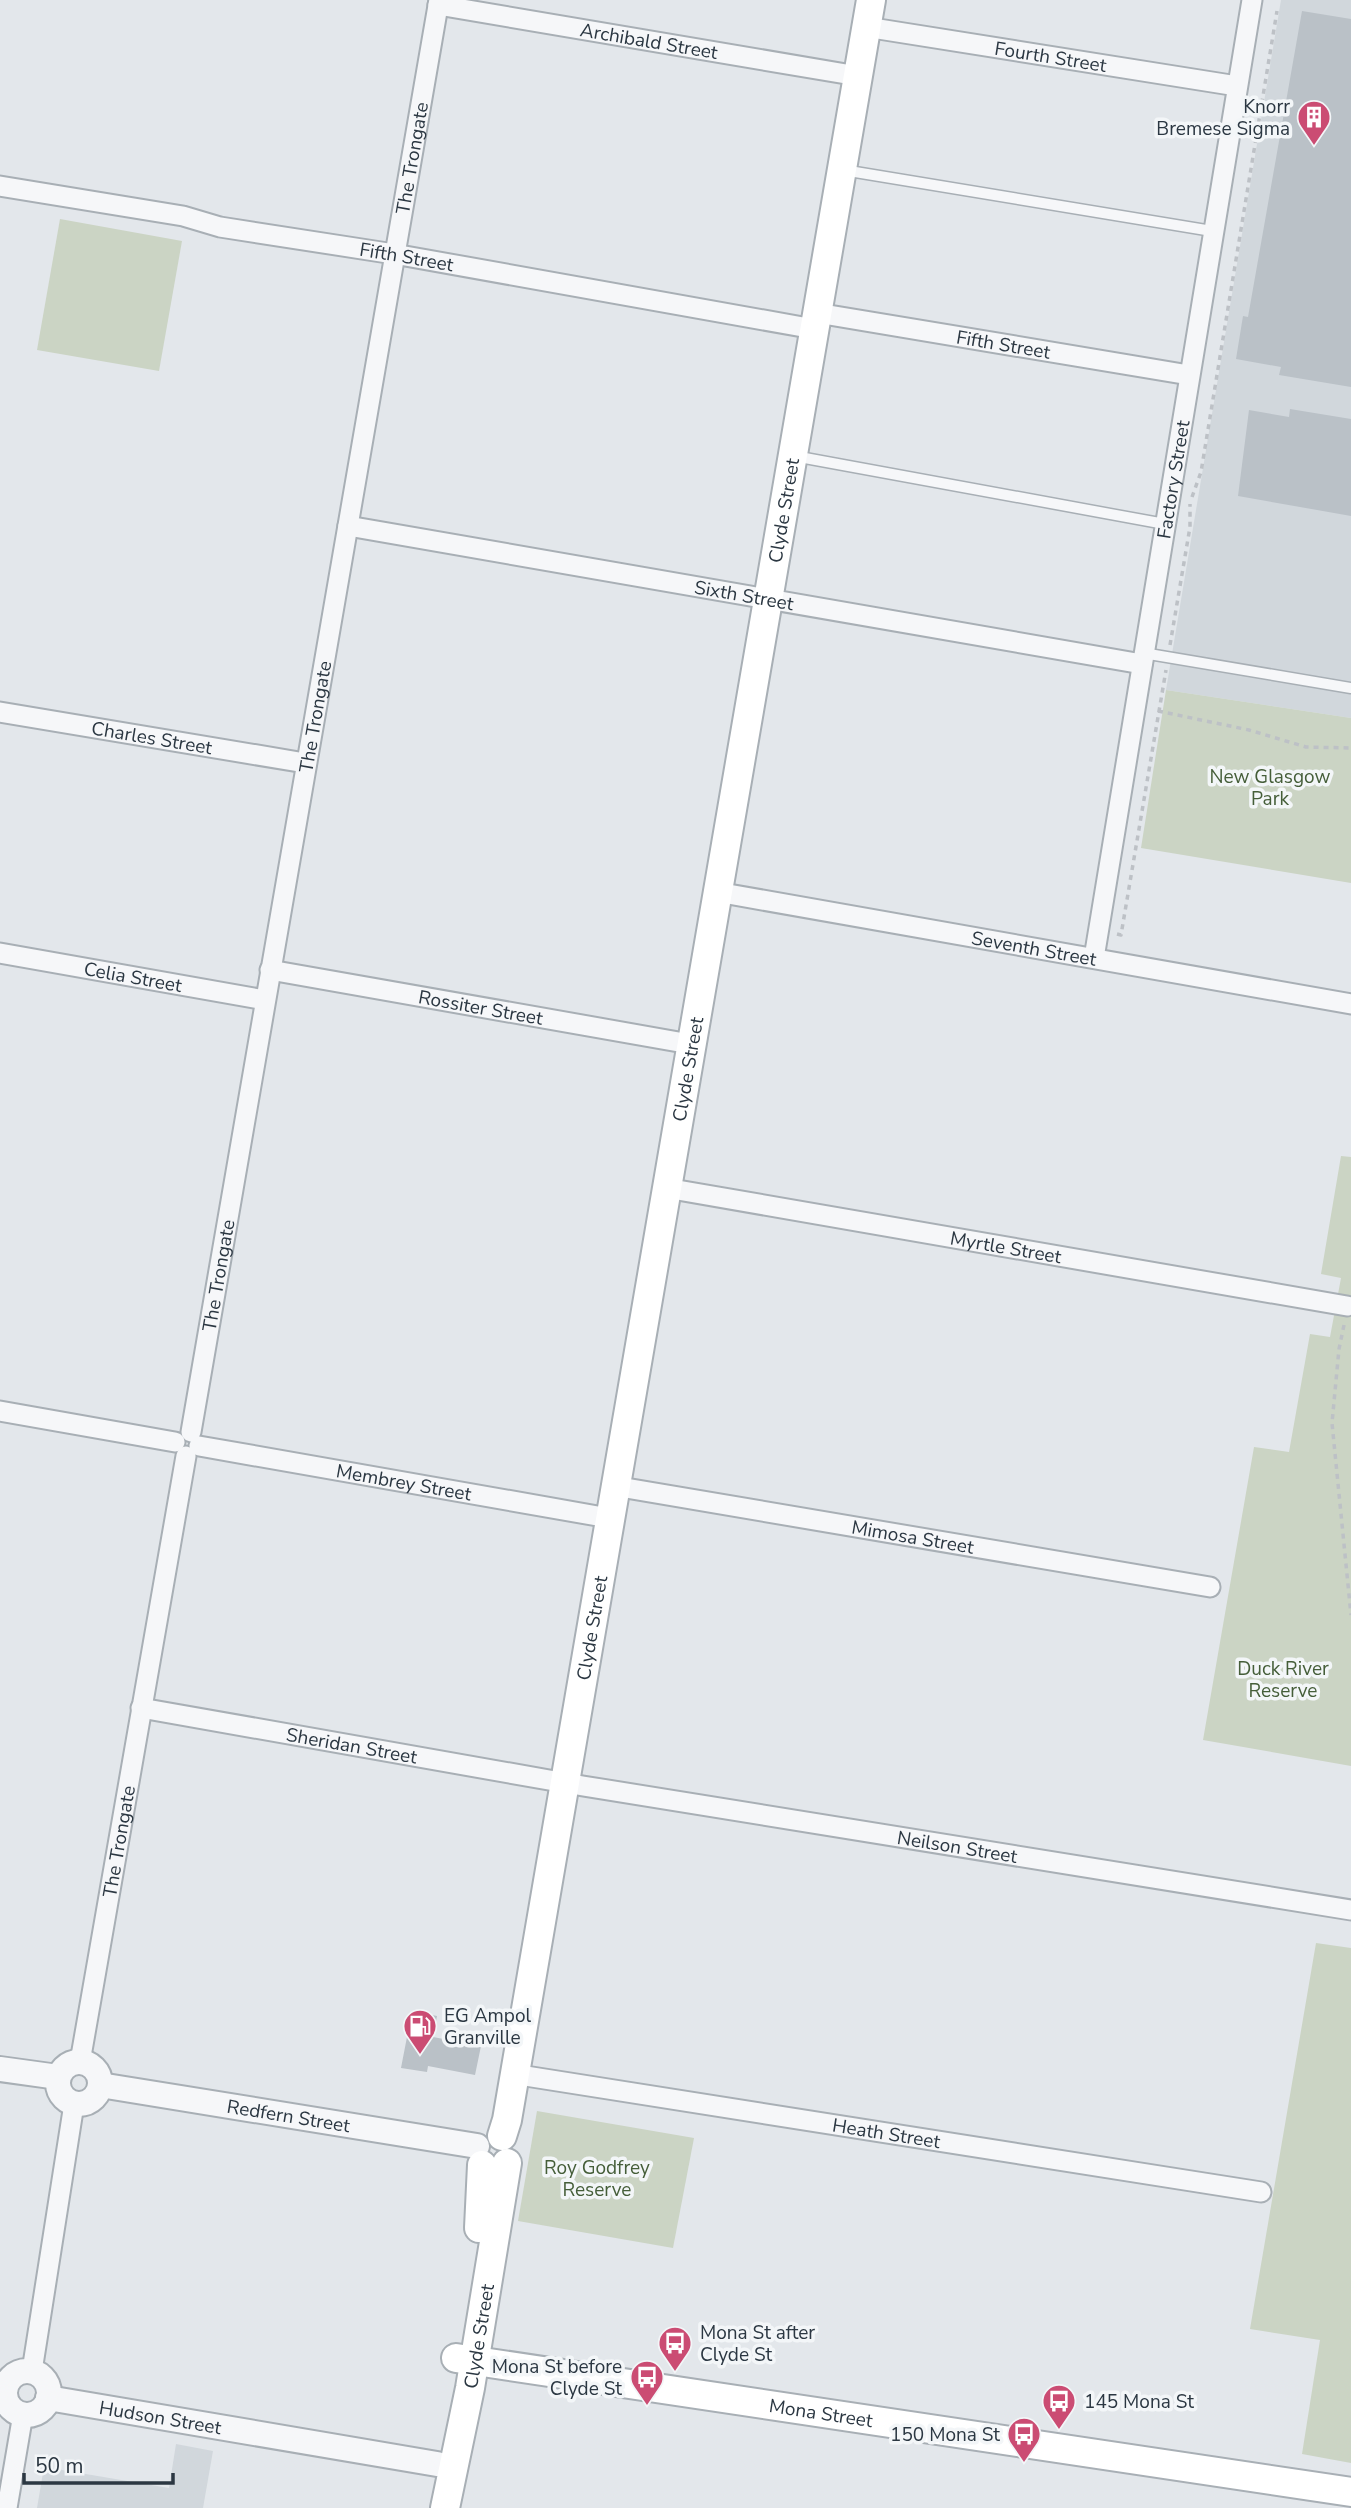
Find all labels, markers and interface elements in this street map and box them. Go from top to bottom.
street label: Archibald Street [578,17,720,66]
street label: Fourth Street [993,36,1109,79]
place label: Knorr Bremese Sigma [1156,94,1290,142]
building icon: Knorr Bremese Sigma [1295,98,1333,147]
street label: The Trongate [390,100,435,216]
street label: Fifth Street [358,237,456,278]
street label: Fifth Street [954,324,1053,366]
street label: Factory Street [1151,418,1197,541]
street label: Clyde Street [763,456,806,565]
street label: Sixth Street [692,574,796,617]
street label: The Trongate [293,659,338,775]
street label: Charles Street [89,715,214,761]
park label: New Glasgow Park [1209,764,1331,812]
street label: Seventh Street [969,925,1099,973]
street label: Celia Street [82,956,184,999]
street label: Rossiter Street [416,984,545,1032]
street label: Clyde Street [667,1015,710,1124]
street label: The Trongate [197,1218,242,1333]
street label: Myrtle Street [948,1225,1064,1270]
street label: Membrey Street [334,1458,474,1508]
street label: Mimosa Street [850,1514,976,1561]
street label: Clyde Street [571,1573,614,1682]
park label: Duck River Reserve [1237,1656,1329,1704]
street label: Sheridan Street [284,1722,419,1771]
street label: The Trongate [97,1784,142,1900]
street label: Neilson Street [895,1825,1020,1870]
place label: EG Ampol Granville [444,2003,531,2051]
fuel station icon: EG Ampol Granville [401,2007,439,2056]
street label: Redfern Street [225,2094,352,2139]
street label: Heath Street [830,2113,942,2155]
park label: Roy Godfrey Reserve [544,2155,650,2203]
street label: Clyde Street [458,2282,501,2391]
place label: Mona St after Clyde St [700,2320,815,2368]
bus stop icon: Mona St after Clyde St [656,2324,694,2373]
place label: Mona St before Clyde St [492,2354,622,2402]
bus stop icon: Mona St before Clyde St [628,2358,666,2407]
bus stop icon: 145 Mona St [1040,2382,1078,2431]
place label: 145 Mona St [1084,2389,1194,2415]
street label: Mona Street [767,2393,875,2434]
street label: Hudson Street [97,2395,224,2441]
bus stop icon: 150 Mona St [1005,2415,1043,2464]
place label: 150 Mona St [890,2422,1000,2448]
scale bar [24,2442,173,2486]
text: 50 m [35,2452,84,2480]

